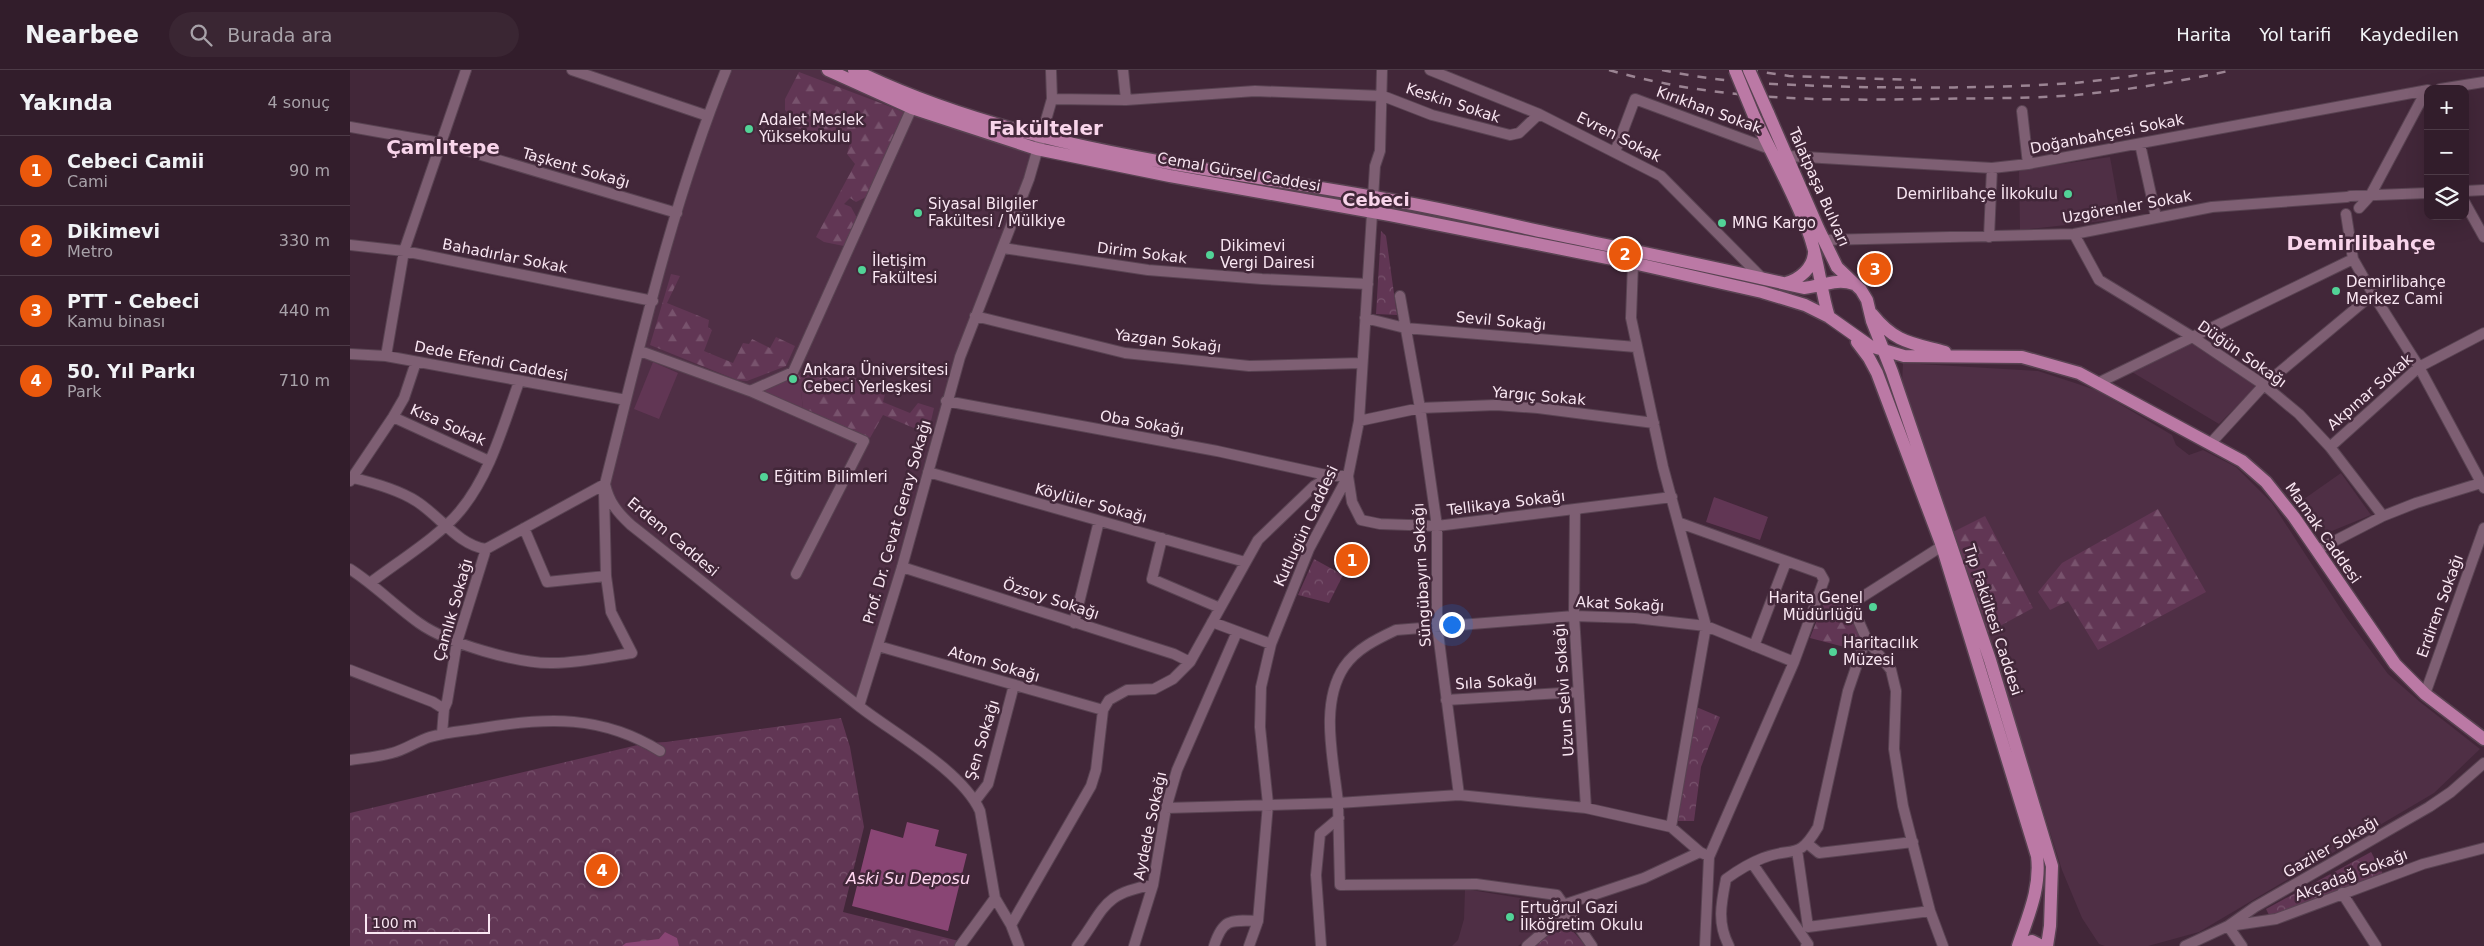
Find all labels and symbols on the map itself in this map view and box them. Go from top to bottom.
street label: Keskin Sokak [1403,79,1503,127]
street label: Kırıkhan Sokak [1654,83,1765,138]
street label: Evren Sokak [1574,108,1665,166]
street label: Doğanbahçesi Sokak [2029,110,2186,158]
place label: Adalet Meslek Yüksekokulu [758,111,864,146]
district label: Fakülteler [989,116,1103,140]
marker: Adalet Meslek Yüksekokulu [743,123,755,135]
street label: Talatpaşa Bulvarı [1784,124,1853,249]
district label: Çamlıtepe [386,135,500,159]
street label: Taşkent Sokağı [519,144,632,192]
street label: Cemal Gürsel Caddesi [1156,149,1322,195]
place label: Demirlibahçe İlkokulu [1896,184,2058,203]
street label: Uzgörenler Sokak [2061,187,2194,227]
marker: Demirlibahçe İlkokulu [2062,188,2074,200]
district label: Cebeci [1342,189,1410,210]
place label: Siyasal Bilgiler Fakültesi / Mülkiye [928,195,1066,230]
marker: Siyasal Bilgiler Fakültesi / Mülkiye [912,207,924,219]
place label: MNG Kargo [1732,214,1816,232]
marker: MNG Kargo [1716,217,1728,229]
district label: Demirlibahçe [2287,231,2435,255]
street label: Bahadırlar Sokak [441,235,570,277]
pin: 2 [1609,235,1641,273]
place label: Dikimevi Vergi Dairesi [1220,237,1315,272]
street label: Dirim Sokak [1096,239,1188,267]
marker: Dikimevi Vergi Dairesi [1204,249,1216,261]
pin: 3 [1859,250,1891,288]
place label: İletişim Fakültesi [872,251,937,287]
marker: İletişim Fakültesi [856,264,868,276]
place label: Demirlibahçe Merkez Cami [2346,273,2446,308]
marker: Demirlibahçe Merkez Cami [2330,285,2342,297]
street label: Sevil Sokağı [1455,308,1547,334]
street label: Düğün Sokağı [2194,317,2290,391]
street label: Yazgan Sokağı [1113,325,1222,356]
street label: Dede Efendi Caddesi [413,337,569,385]
street label: Akpınar Sokak [2324,350,2417,434]
place label: Ankara Üniversitesi Cebeci Yerleşkesi [803,360,949,396]
marker: Ankara Üniversitesi Cebeci Yerleşkesi [787,373,799,385]
street label: Yargıç Sokak [1490,383,1587,409]
street label: Kısa Sokak [407,400,489,450]
street label: Oba Sokağı [1098,407,1186,439]
street label: Prof. Dr. Cevat Geray Sokağı [859,418,935,626]
street label: Kutlugün Caddesi [1270,463,1342,589]
place label: Eğitim Bilimleri [774,468,888,486]
marker: Eğitim Bilimleri [758,471,770,483]
street label: Köylüler Sokağı [1033,479,1149,527]
street label: Mamak Caddesi [2281,479,2365,587]
street label: Tellikaya Sokağı [1445,487,1566,519]
street label: Erdem Caddesi [624,494,722,580]
street label: Süngübayırı Sokağı [1409,502,1435,648]
pin: 1 [1336,541,1368,579]
street label: Tıp Fakültesi Caddesi [1960,541,2026,698]
street label: Erdiren Sokağı [2413,552,2467,660]
street label: Çamlık Sokağı [430,557,476,663]
street label: Özsoy Sokağı [1001,574,1102,623]
place label: Harita Genel Müdürlüğü [1769,589,1863,624]
street label: Akat Sokağı [1575,593,1665,615]
marker: Harita Genel Müdürlüğü [1867,601,1879,613]
your location [1439,612,1465,638]
street label: Uzun Selvi Sokağı [1550,623,1578,757]
place label: Haritacılık Müzesi [1843,634,1919,669]
street label: Atom Sokağı [946,642,1042,686]
marker: Haritacılık Müzesi [1827,646,1839,658]
street label: Sıla Sokağı [1455,671,1537,693]
street label: Şen Sokağı [961,698,1003,782]
street label: Aydede Sokağı [1130,770,1170,882]
street label: Gaziler Sokağı [2280,812,2382,882]
street label: Akçadağ Sokağı [2292,845,2410,905]
pin: 4 [586,851,618,889]
water label: Aski Su Deposu [845,869,970,888]
place label: Ertuğrul Gazi İlköğretim Okulu [1520,899,1643,934]
scale bar [365,911,490,934]
marker: Ertuğrul Gazi İlköğretim Okulu [1504,911,1516,923]

